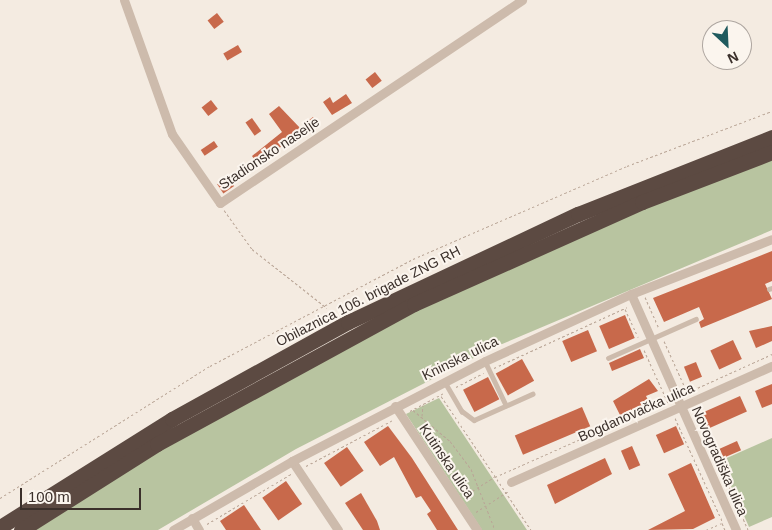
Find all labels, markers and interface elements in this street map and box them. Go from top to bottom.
north arrow [702,20,752,70]
text: N [725,48,741,67]
street label: Stadionsko naselje [216,113,322,193]
street label: Obilaznica 106. brigade ZNG RH [273,242,463,350]
street label: Kninska ulica [419,332,501,384]
street label: Bogdanovačka ulica [575,379,697,445]
street label: Novogradiška ulica [688,404,752,518]
street label: Kutinska ulica [416,420,478,502]
scale bar [22,478,144,510]
text: 100 m [28,488,70,505]

